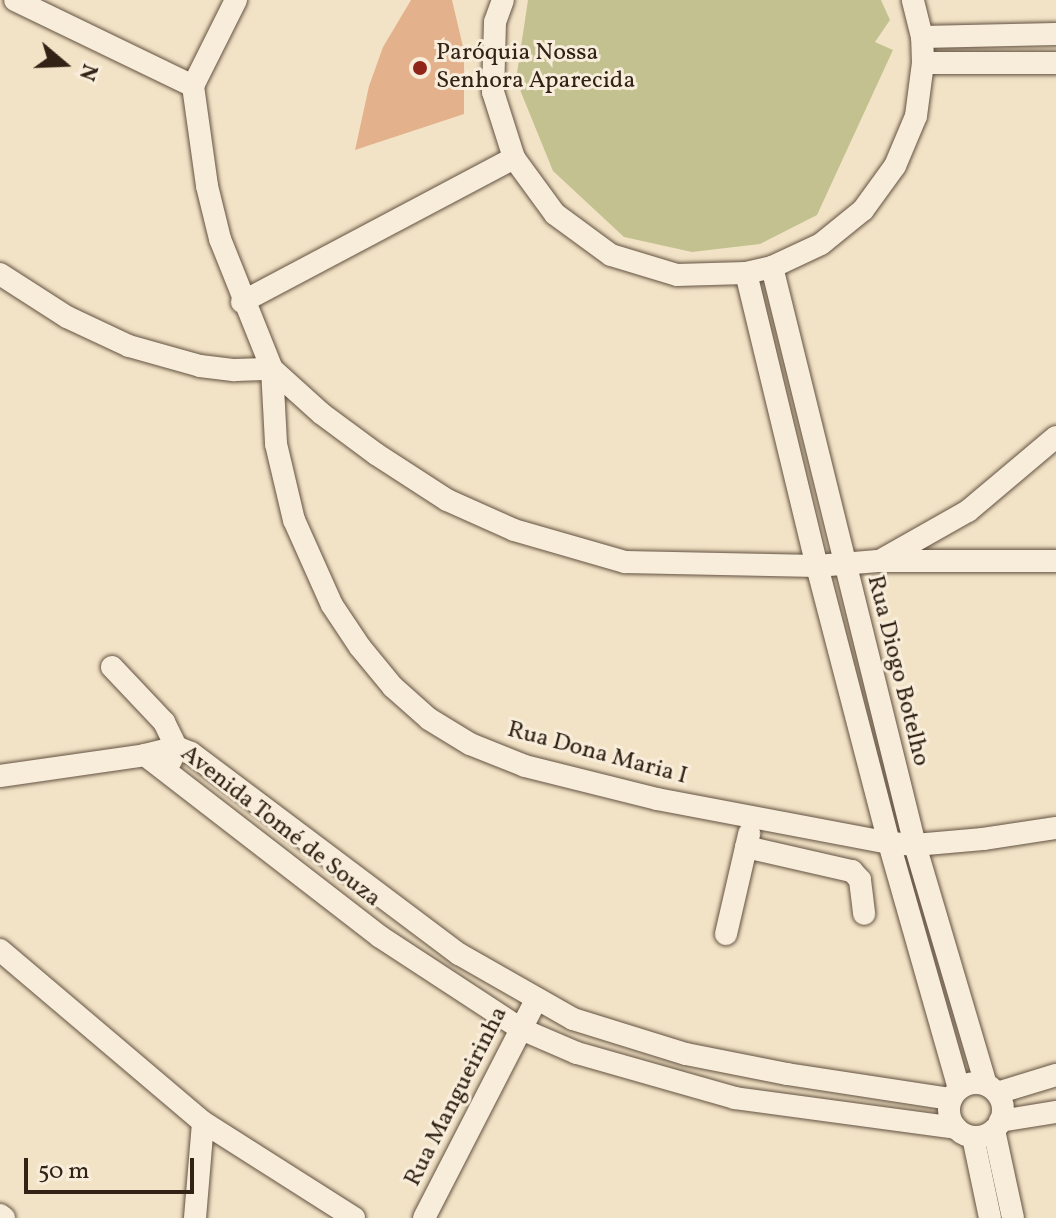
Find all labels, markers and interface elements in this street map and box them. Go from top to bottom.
north arrow [24,24,104,104]
place label: Paróquia Nossa Senhora Aparecida [436,40,635,96]
text: N [70,59,104,85]
marker: Paróquia Nossa Senhora Aparecida [411,59,429,77]
street label: Rua Diogo Botelho [859,573,935,769]
street label: Rua Dona Maria I [504,716,690,792]
street label: Avenida Tomé de Souza [174,740,386,914]
street label: Rua Mangueirinha [399,1002,515,1192]
scale bar [28,1142,198,1192]
text: 50 m [38,1155,90,1189]

